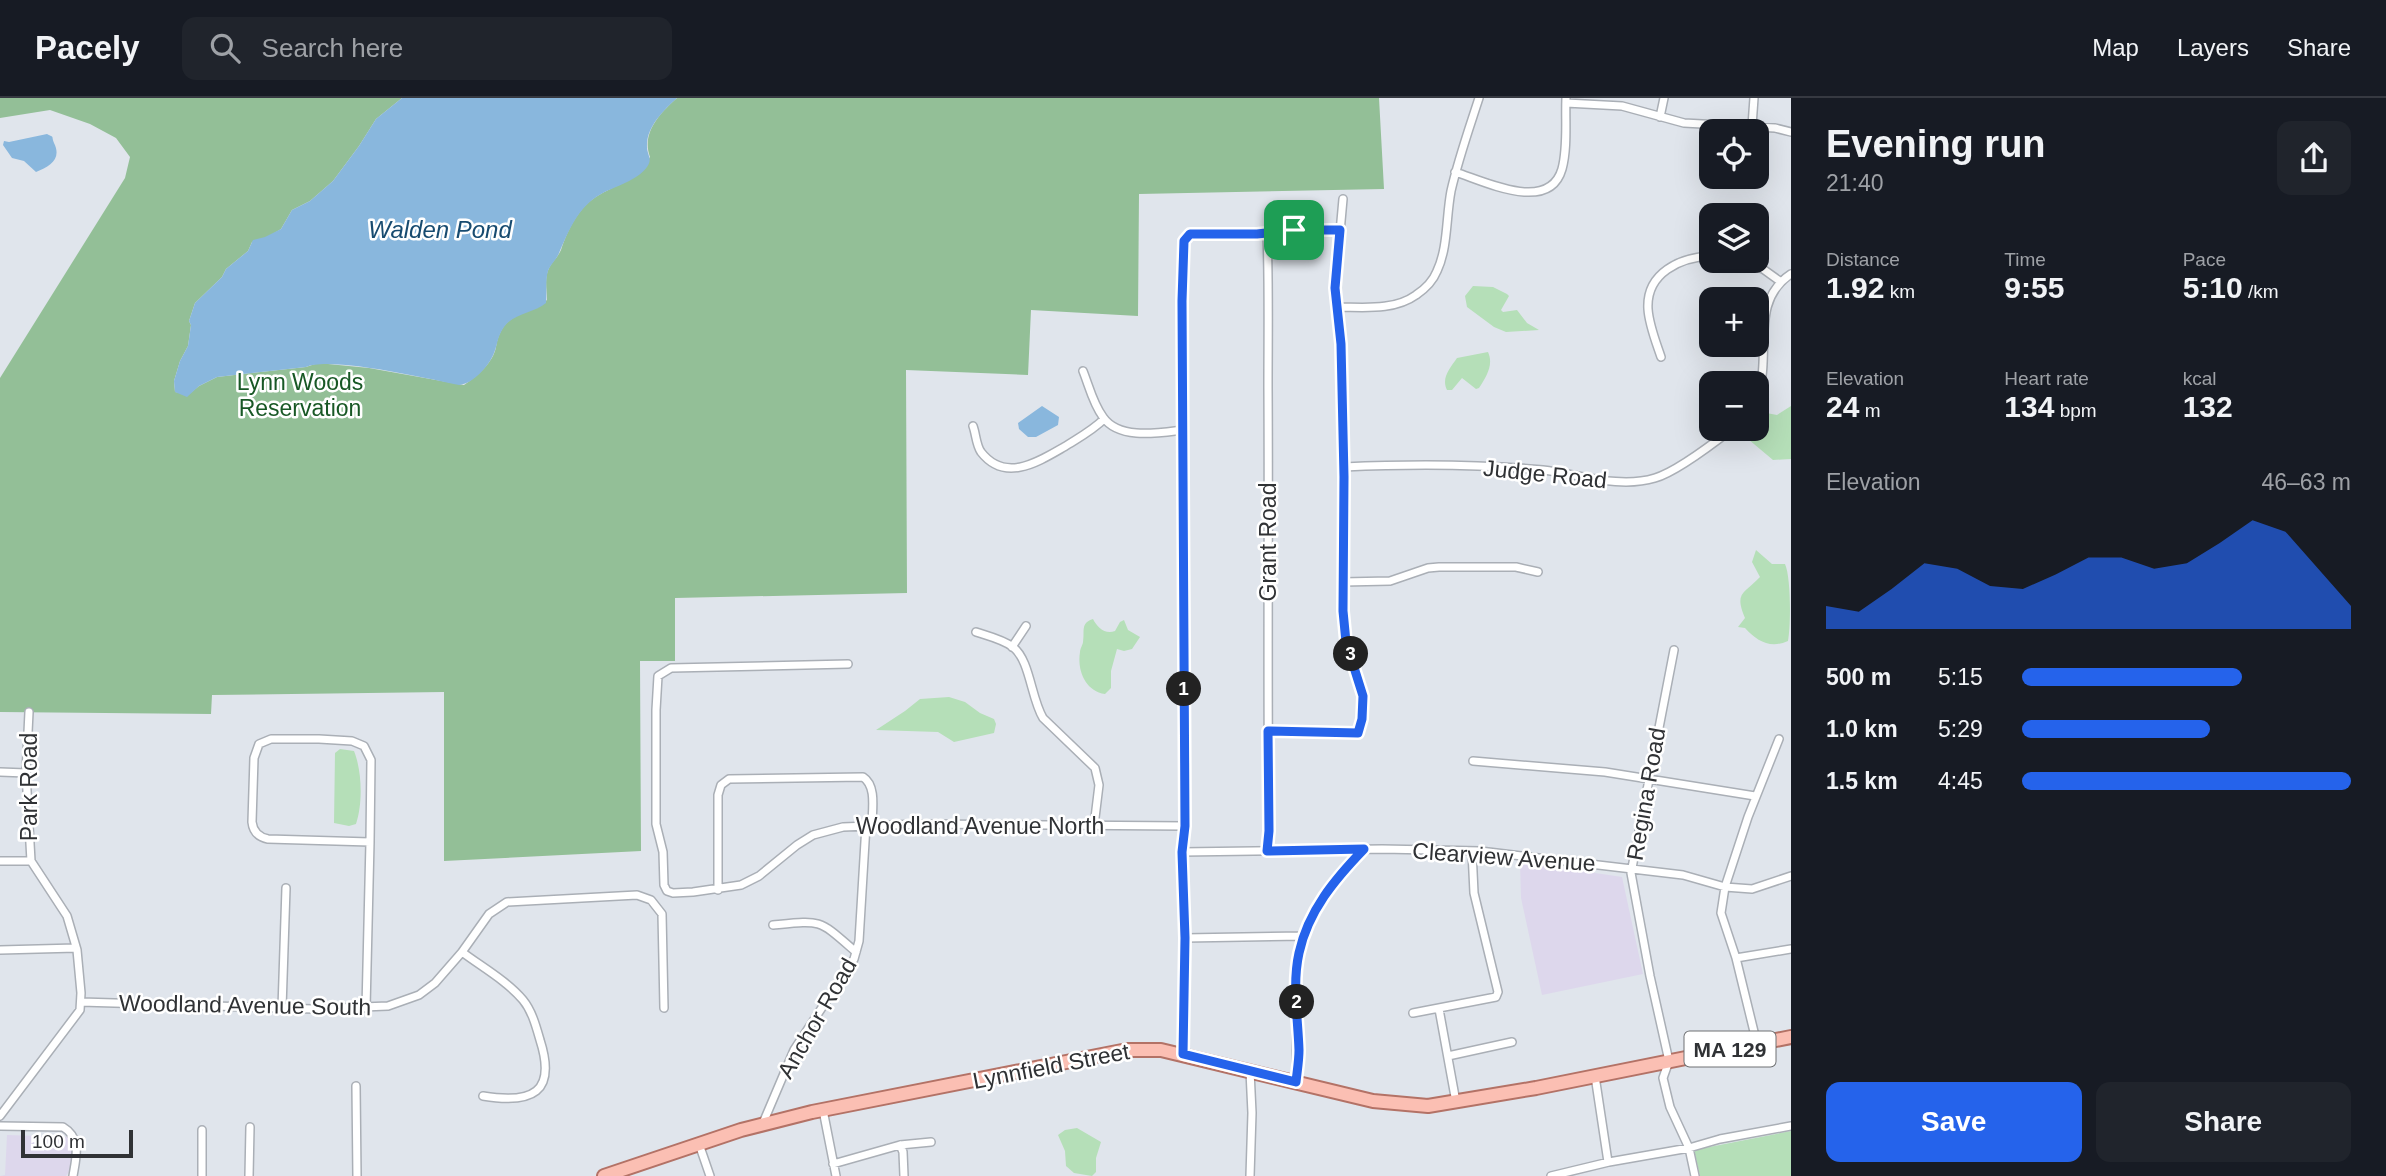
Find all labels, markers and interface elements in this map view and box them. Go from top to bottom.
search box [182,17,672,80]
text: Pacely [35,29,140,66]
icon: search [206,29,244,67]
text: Search here [262,33,403,63]
text: Map [2092,34,2139,61]
text: Layers [2177,34,2249,61]
text: Share [2287,34,2351,61]
map controls [1699,119,1769,441]
button: locate [1699,119,1769,189]
button: share [2277,121,2351,195]
text: Evening run [1826,123,2046,165]
text: 21:40 [1826,170,1884,196]
pin [1264,200,1324,260]
button: layers [1699,203,1769,273]
icon: arrive [1275,211,1313,249]
water label: Walden Pond [368,216,512,243]
text: Distance [1826,249,1900,270]
text: Time [2004,249,2046,270]
text: Pace [2183,249,2226,270]
text: 1.92 [1826,271,1884,304]
text: 9:55 [2004,271,2064,304]
text: 5:10 [2183,271,2243,304]
text: km [1884,281,1915,302]
text: /km [2243,281,2279,302]
button: + [1699,287,1769,357]
text: Elevation [1826,368,1904,389]
text: Heart rate [2004,368,2089,389]
text: kcal [2183,368,2216,389]
park label: Lynn Woods Reservation [237,369,363,421]
button: − [1699,371,1769,441]
text: 24 [1826,390,1859,423]
text: 134 [2004,390,2054,423]
text: 132 [2183,390,2233,423]
text: m [1859,400,1880,421]
text: bpm [2054,400,2097,421]
street label: Judge Road [1482,455,1608,493]
text: Elevation [1826,469,1921,495]
text: 46–63 m [2261,469,2351,495]
street label: Grant Road [1255,483,1281,601]
pin: 3 [1334,636,1368,672]
text: 3 [1345,643,1356,664]
text: 500 m [1826,664,1891,690]
text: 5:15 [1938,664,1983,690]
pin: 1 [1166,672,1202,706]
text: 1 [1178,678,1189,699]
text: 1.0 km [1826,716,1898,742]
text: 5:29 [1938,716,1983,742]
street label: Regina Road [1622,726,1670,862]
street label: Park Road [16,733,42,841]
text: 1.5 km [1826,768,1898,794]
text: 4:45 [1938,768,1983,794]
street label: Woodland Avenue North [856,813,1104,839]
street label: Clearview Avenue [1411,838,1597,876]
street label: Anchor Road [772,953,862,1083]
pin: 2 [1280,984,1314,1020]
street label: Woodland Avenue South [119,990,371,1020]
text: 2 [1291,991,1302,1012]
road number: MA 129 [1684,1032,1776,1066]
street label: Lynnfield Street [970,1038,1132,1094]
button: Save [1826,1082,2082,1162]
button: Share [2096,1082,2351,1162]
scale bar [21,1127,133,1159]
text: 100 m [32,1131,85,1152]

